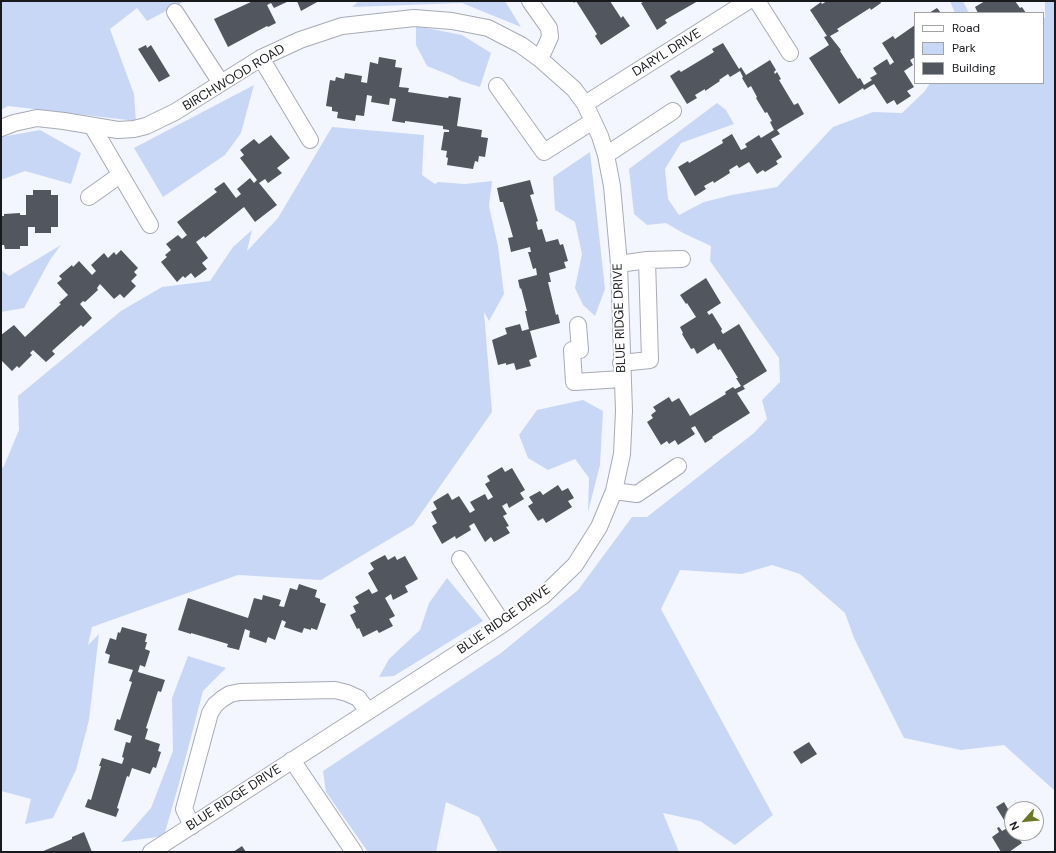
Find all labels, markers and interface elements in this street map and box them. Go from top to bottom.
legend [914,12,1044,84]
text: Road [952,20,980,36]
street label: DARYL DRIVE [630,26,704,80]
text: Park [952,40,976,56]
street label: BIRCHWOOD ROAD [180,41,288,115]
text: Building [952,60,996,76]
street label: BLUE RIDGE DRIVE [610,263,630,373]
street label: BLUE RIDGE DRIVE [455,582,553,658]
street label: BLUE RIDGE DRIVE [184,762,284,834]
north arrow [1004,801,1044,841]
text: N [1006,819,1022,833]

